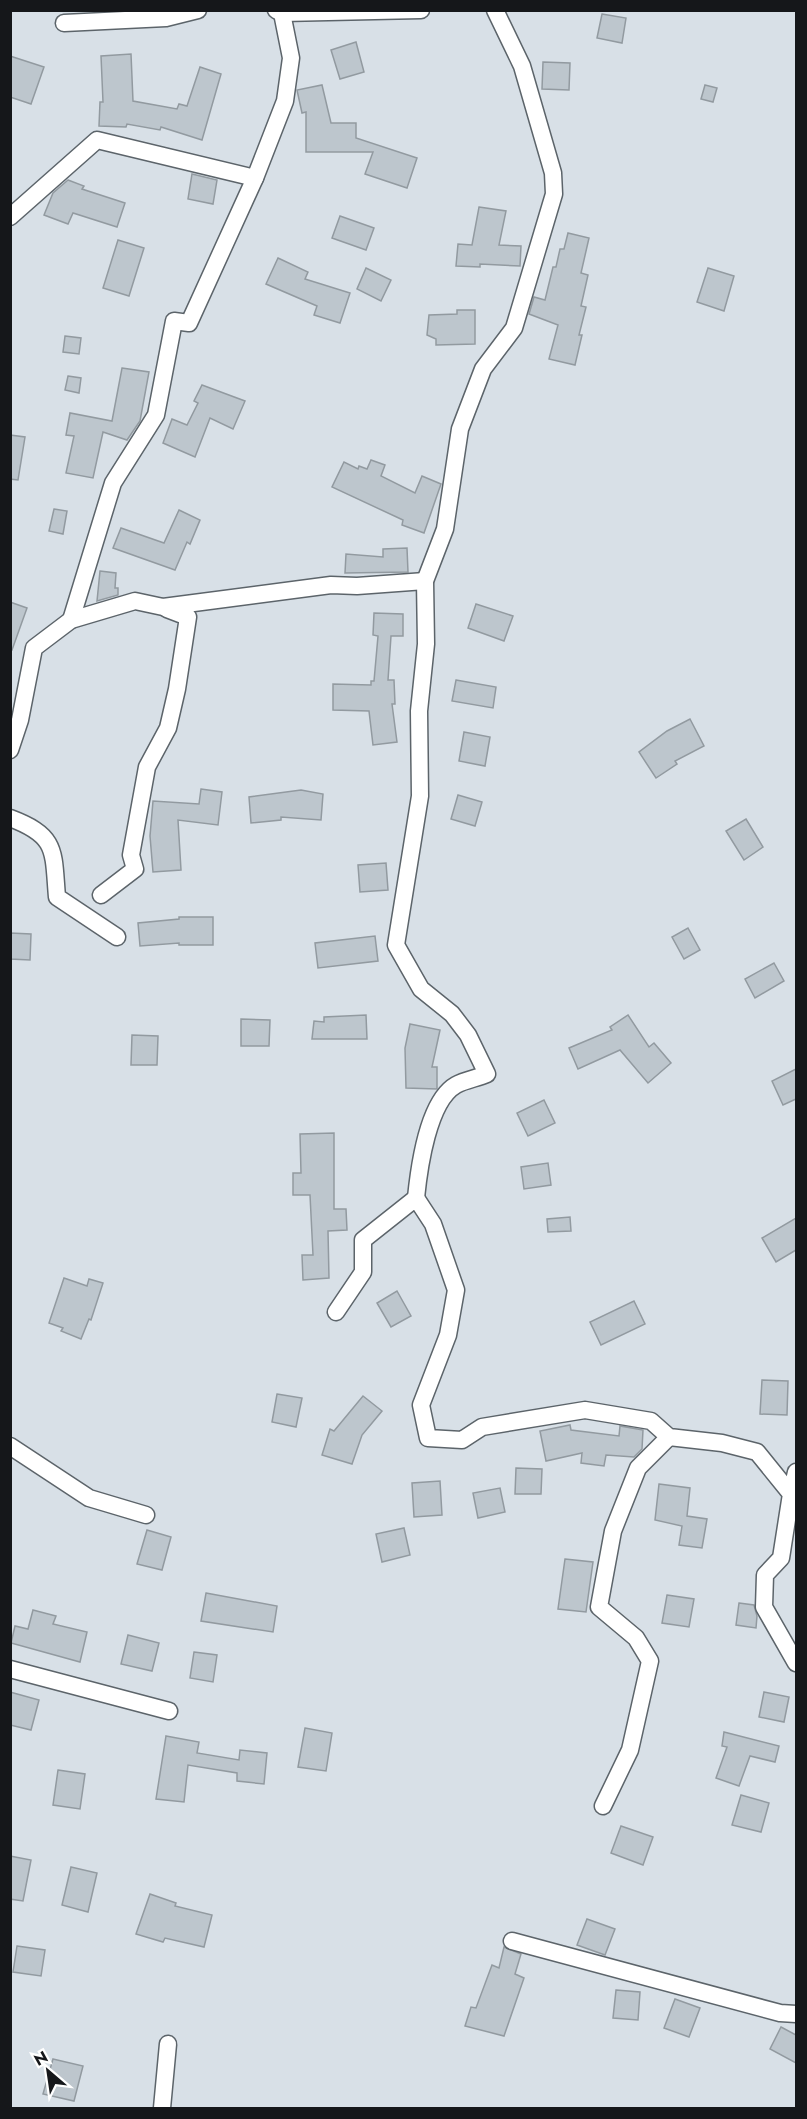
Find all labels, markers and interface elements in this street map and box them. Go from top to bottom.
north arrow [18,2041,78,2101]
text: N [30,2045,52,2071]

